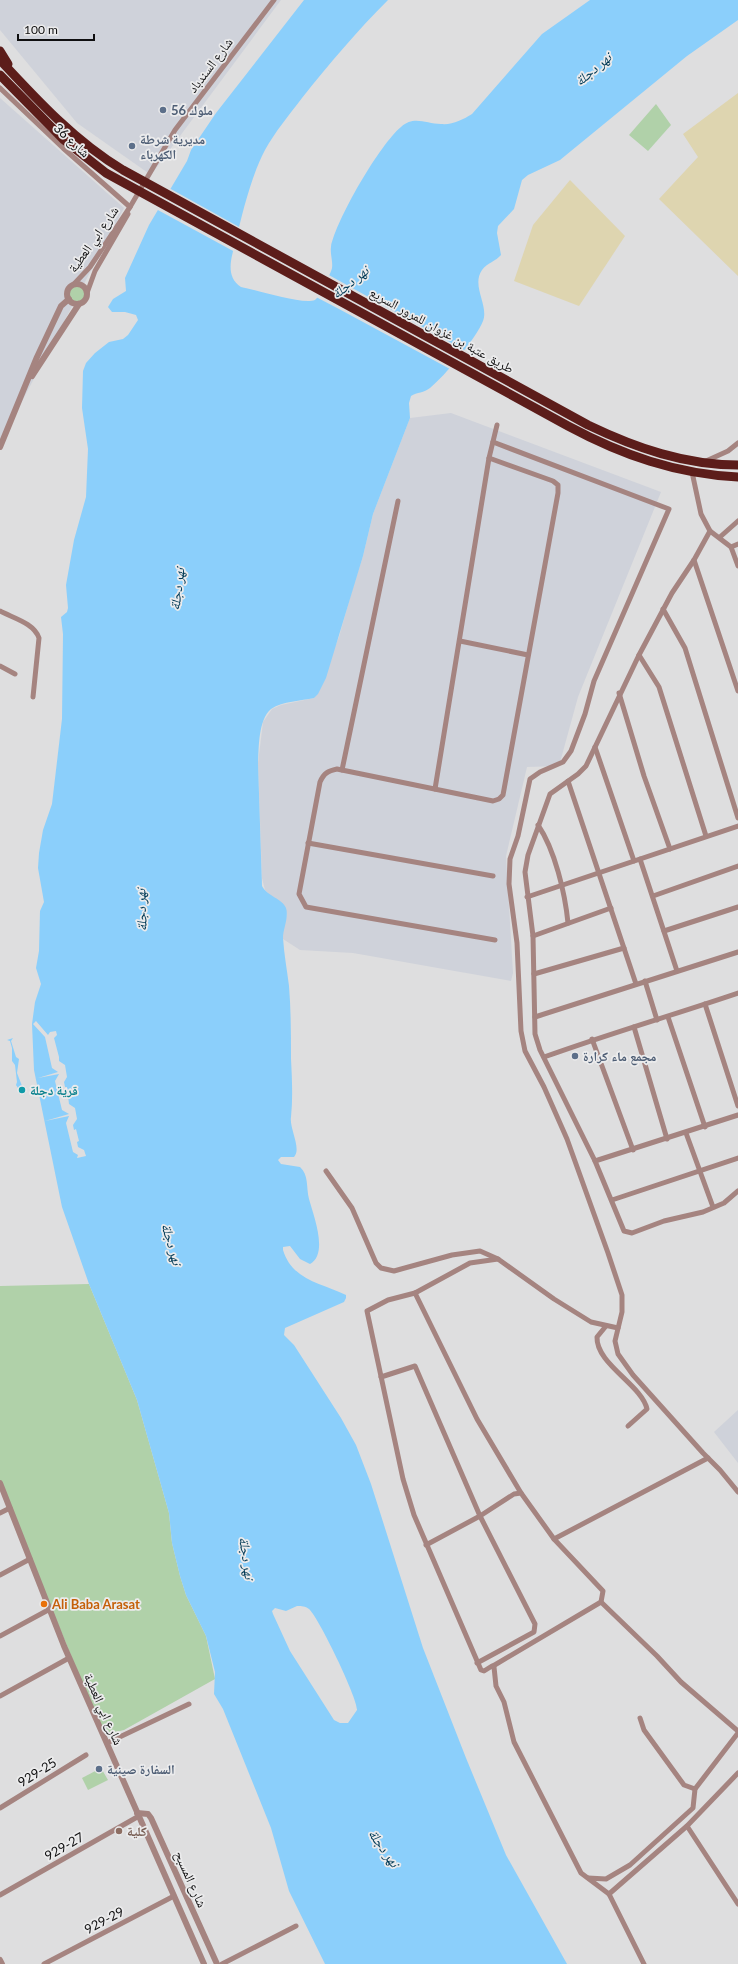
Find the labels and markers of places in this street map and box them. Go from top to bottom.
place label: ملوك 56 [171,102,213,118]
marker: ملوك 56 [158,105,168,115]
place label: مديرية شرطة الكهرباء [140,131,205,162]
marker: مديرية شرطة الكهرباء [127,141,137,151]
place label: مجمع ماء كرارة [583,1048,656,1066]
marker: مجمع ماء كرارة [570,1051,580,1061]
place label: قرية دجلة [30,1082,78,1098]
marker: قرية دجلة [17,1085,27,1095]
place label: Ali Baba Arasat [51,1596,140,1612]
marker: Ali Baba Arasat [39,1599,49,1609]
place label: السفارة صينية [107,1761,175,1777]
marker: السفارة صينية [94,1764,104,1774]
place label: كلية [127,1823,147,1839]
marker: كلية [114,1826,124,1836]

